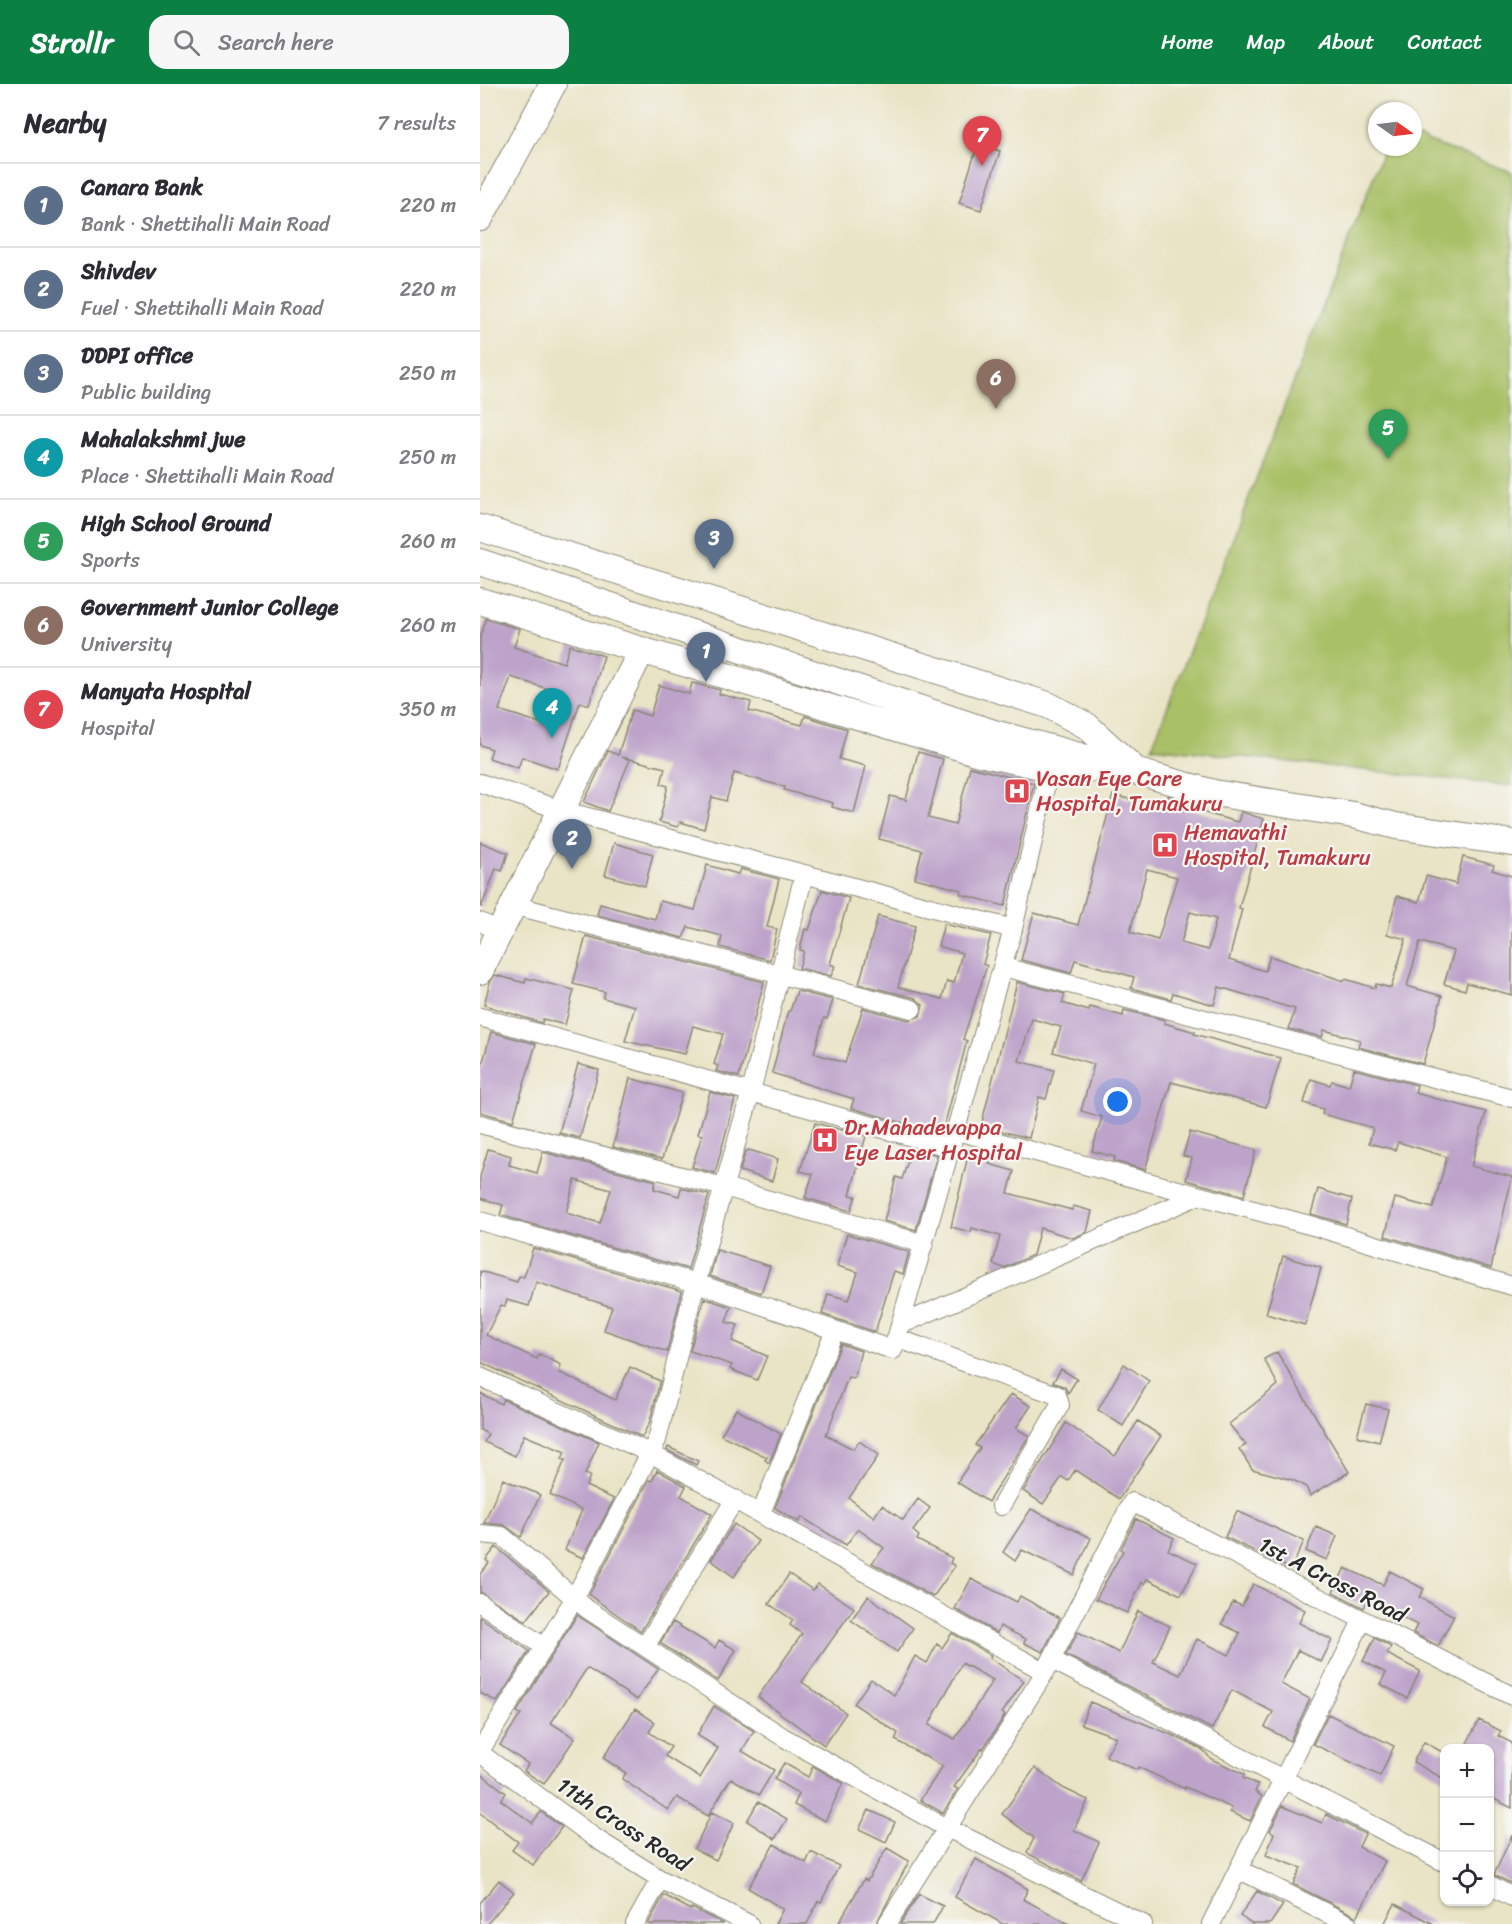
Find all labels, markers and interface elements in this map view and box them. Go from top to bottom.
search box [149,15,569,69]
text: Strollr [30,18,113,67]
text: Search here [218,23,334,62]
text: Home [1161,23,1213,61]
text: Map [1246,23,1285,61]
text: About [1318,23,1375,61]
text: Contact [1408,23,1482,61]
icon: search [170,26,203,59]
text: Nearby [24,100,106,146]
north arrow [1368,102,1422,156]
text: 7 results [377,106,456,141]
pin: 7 [962,116,1002,166]
text: Canara Bank [81,168,203,207]
text: 1 [39,188,48,223]
text: 220 m [400,188,456,223]
text: Bank · Shettihalli Main Road [81,207,330,242]
text: Shivdev [81,252,156,291]
text: 2 [38,272,49,307]
text: 220 m [400,272,456,307]
text: Fuel · Shettihalli Main Road [81,291,323,326]
text: DDPI office [81,336,193,375]
text: 3 [38,356,49,391]
text: 250 m [399,356,456,391]
pin: 6 [976,360,1016,409]
text: Public building [81,375,211,410]
pin: 5 [1368,410,1408,459]
text: Mahalakshmi jwe [81,420,246,459]
text: 4 [37,440,50,475]
text: 250 m [399,440,456,475]
text: Place · Shettihalli Main Road [81,459,334,494]
text: High School Ground [81,504,271,543]
pin: 3 [694,520,734,569]
text: 5 [37,524,50,559]
text: 260 m [400,524,456,559]
text: Sports [81,543,140,578]
text: Government Junior College [81,588,338,627]
text: 6 [38,608,49,643]
text: 260 m [400,608,456,643]
text: University [81,627,172,662]
pin: 1 [686,632,726,682]
text: Manyata Hospital [81,672,251,711]
pin: 4 [532,688,572,738]
text: 7 [38,692,49,727]
text: 350 m [400,692,456,727]
text: Hospital [81,711,154,746]
place label: Vasan Eye Care Hospital, Tumakuru [1036,759,1223,823]
hospital icon: Vasan Eye Care Hospital, Tumakuru [1002,776,1032,806]
place label: Hemavathi Hospital, Tumakuru [1184,813,1371,877]
pin: 2 [552,820,592,869]
hospital icon: Hemavathi Hospital, Tumakuru [1150,830,1180,860]
your location [1103,1087,1132,1116]
place label: Dr.Mahadevappa Eye Laser Hospital [844,1108,1023,1172]
hospital icon: Dr.Mahadevappa Eye Laser Hospital [810,1125,840,1155]
street label: 1st A Cross Road [1252,1525,1415,1634]
map controls [1440,1744,1494,1906]
button: + [1440,1744,1494,1798]
street label: 11th Cross Road [549,1766,700,1883]
button: − [1440,1798,1494,1852]
button: locate [1440,1852,1494,1906]

